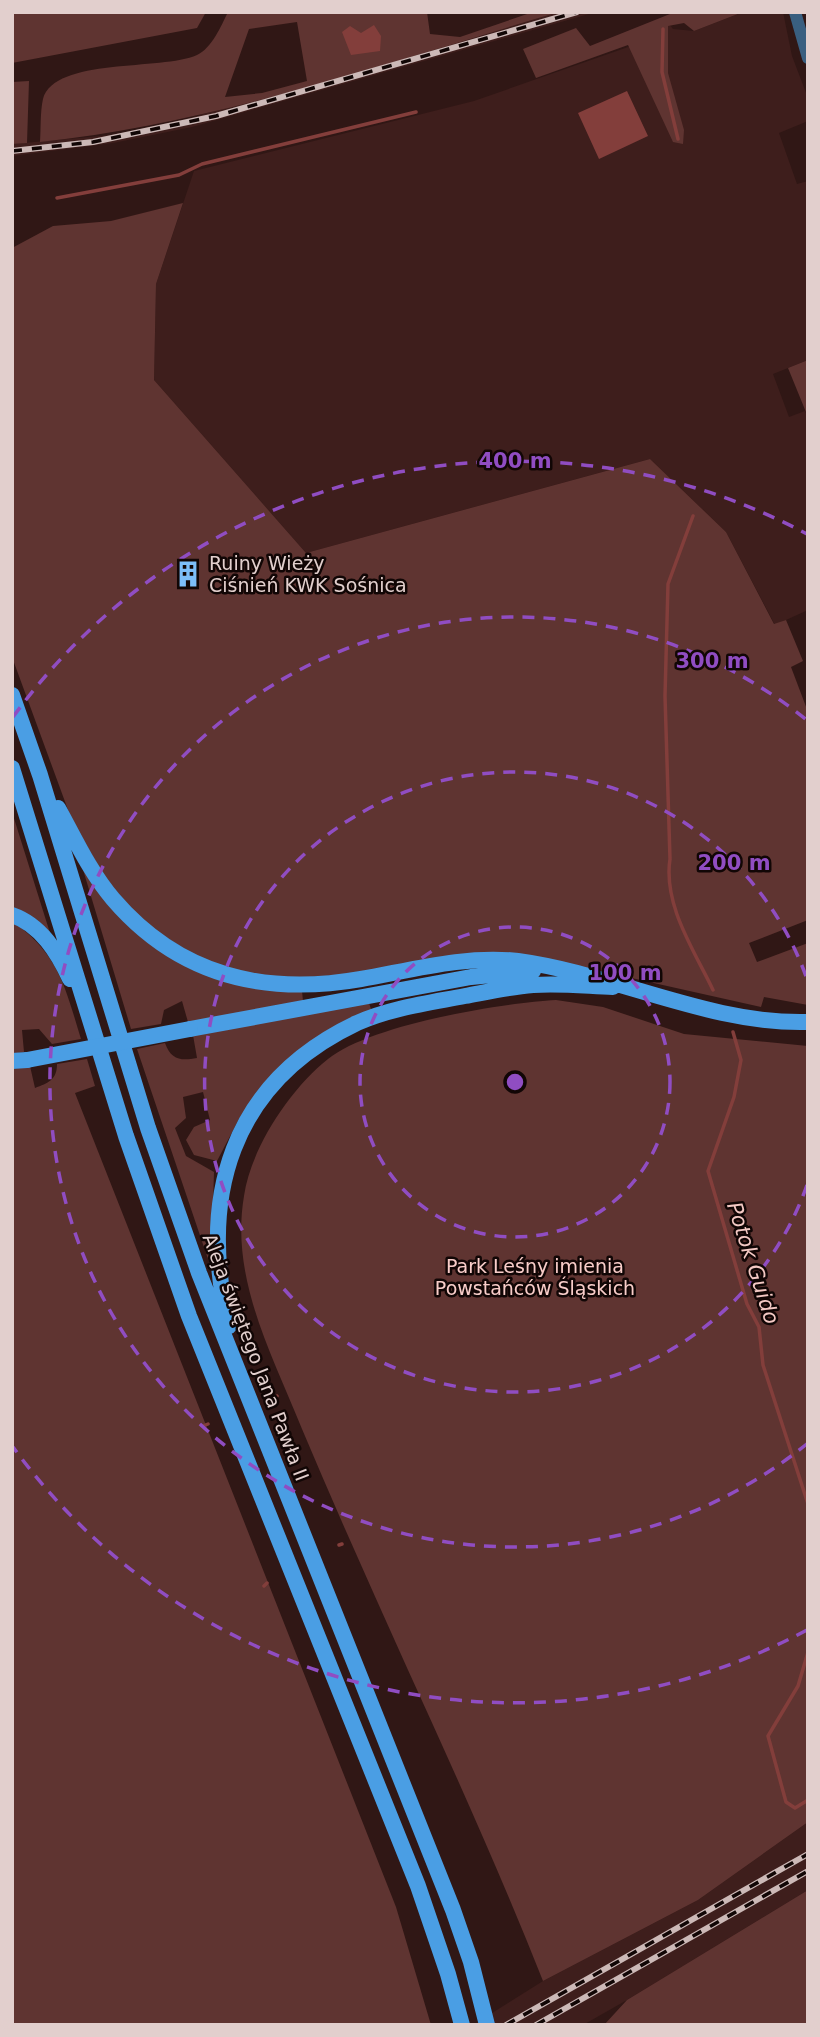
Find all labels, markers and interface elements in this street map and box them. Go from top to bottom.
text: 400 m [478,449,552,473]
place label: Ruiny Wieży Ciśnień KWK Sośnica [209,552,407,596]
building icon: Ruiny Wieży Ciśnień KWK Sośnica [173,559,203,589]
text: 300 m [675,649,749,673]
text: 200 m [697,851,771,875]
text: 100 m [588,961,662,985]
centre of rings [503,1070,527,1094]
water label: Potok Guido [722,1199,784,1327]
street label: Aleja świętego Jana Pawła II [199,1230,313,1484]
park label: Park Leśny imienia Powstańców Śląskich [435,1255,635,1299]

